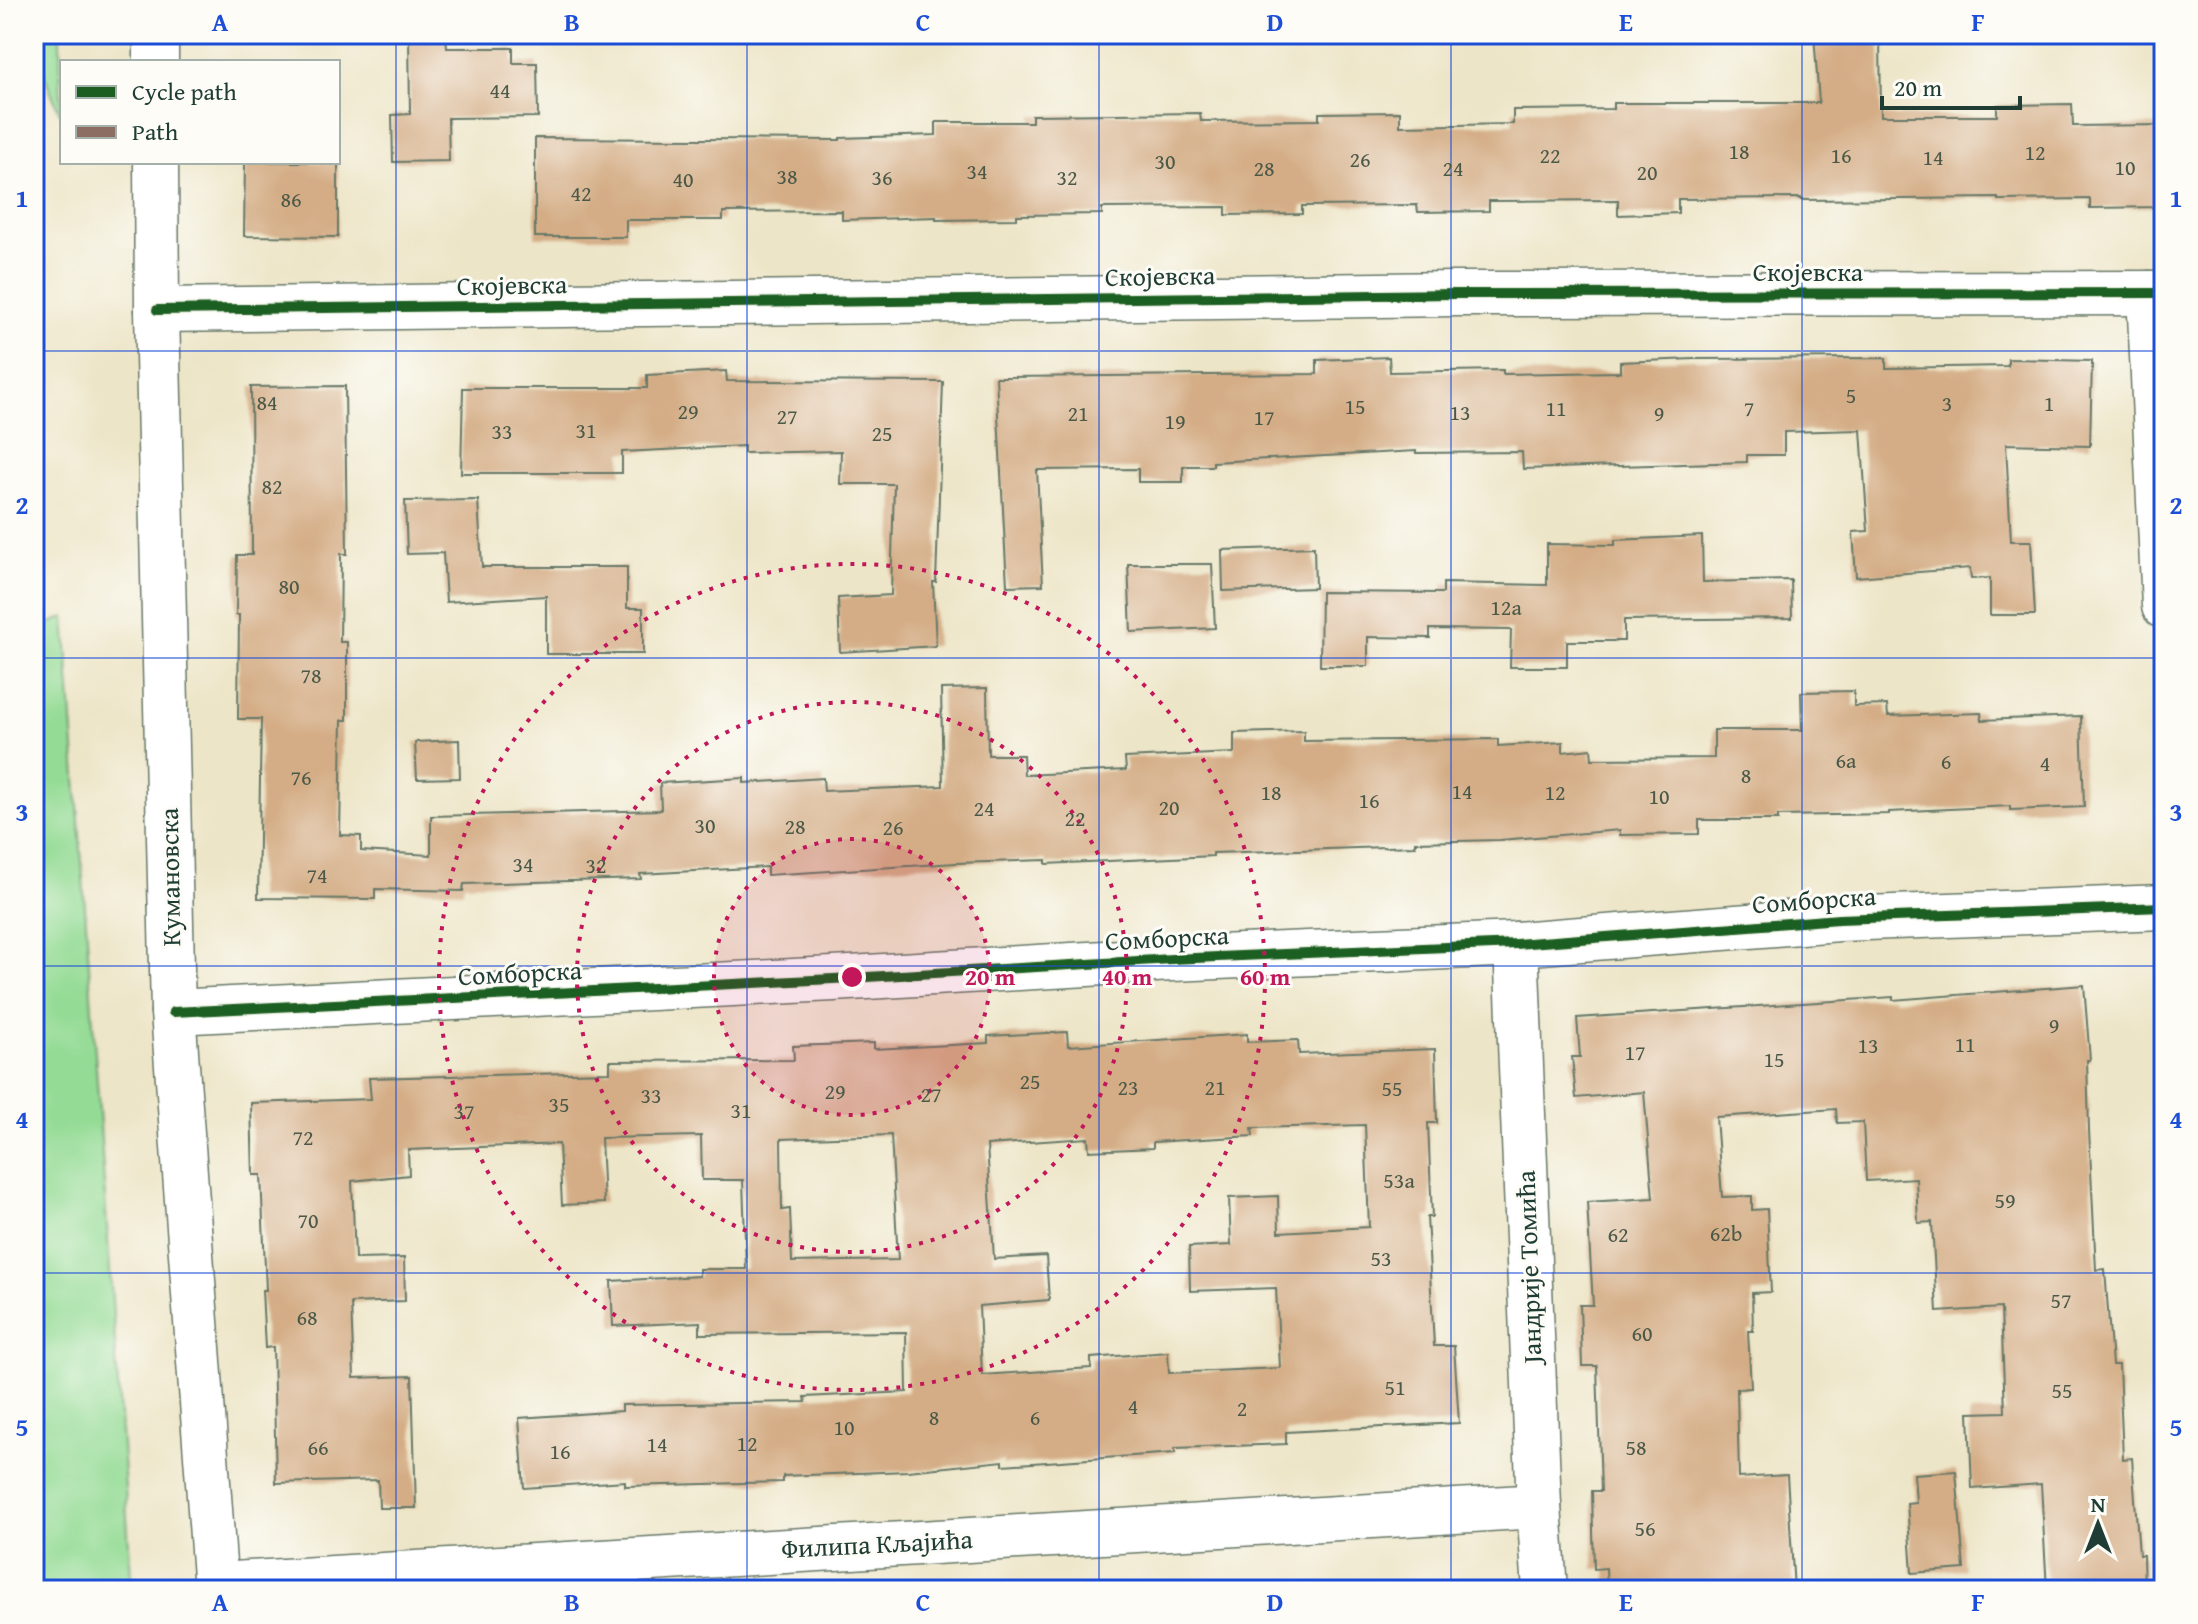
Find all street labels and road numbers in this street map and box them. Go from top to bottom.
street label: Скојевска [1753,252,1864,291]
street label: Скојевска [1104,255,1216,296]
street label: Скојевска [456,264,568,305]
street label: Кумановска [149,807,190,947]
street label: Сомборска [1751,876,1878,923]
street label: Сомборска [1104,915,1231,960]
street label: Сомборска [457,950,584,995]
street label: Јандрије Томића [1506,1169,1551,1367]
street label: Филипа Кљајића [780,1519,974,1568]

